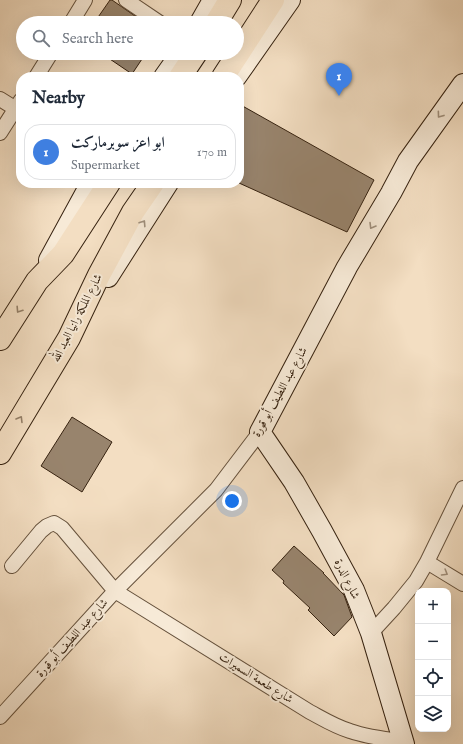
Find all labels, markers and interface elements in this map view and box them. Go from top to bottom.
search box [16,16,244,60]
icon: search [30,27,52,49]
text: Search here [62,29,133,48]
pin: 1 [326,63,352,96]
text: Nearby [32,88,85,109]
one-way arrow [438,111,445,118]
text: ابو اعز سوبرماركت [71,133,165,152]
text: 1 [44,144,48,161]
text: 170 m [197,144,227,161]
text: Supermarket [71,157,140,174]
one-way arrow [138,220,146,227]
one-way arrow [369,222,376,229]
street label: شارع الملكة رانيا العبد الله [46,270,108,366]
one-way arrow [16,306,23,313]
street label: شارع عبد اللطيف أبو قورة [248,344,314,441]
one-way arrow [16,416,23,423]
your location [222,491,242,511]
street label: شارع الدرة [328,556,363,603]
one-way arrow [441,569,448,576]
map controls [415,588,451,732]
button: + [415,588,451,624]
street label: شارع عبد اللطيف أبو قورة [32,595,114,682]
button: − [415,624,451,660]
street label: شارع طعمة السميرات [214,649,296,709]
button: locate [415,660,451,696]
button: layers [415,696,451,732]

